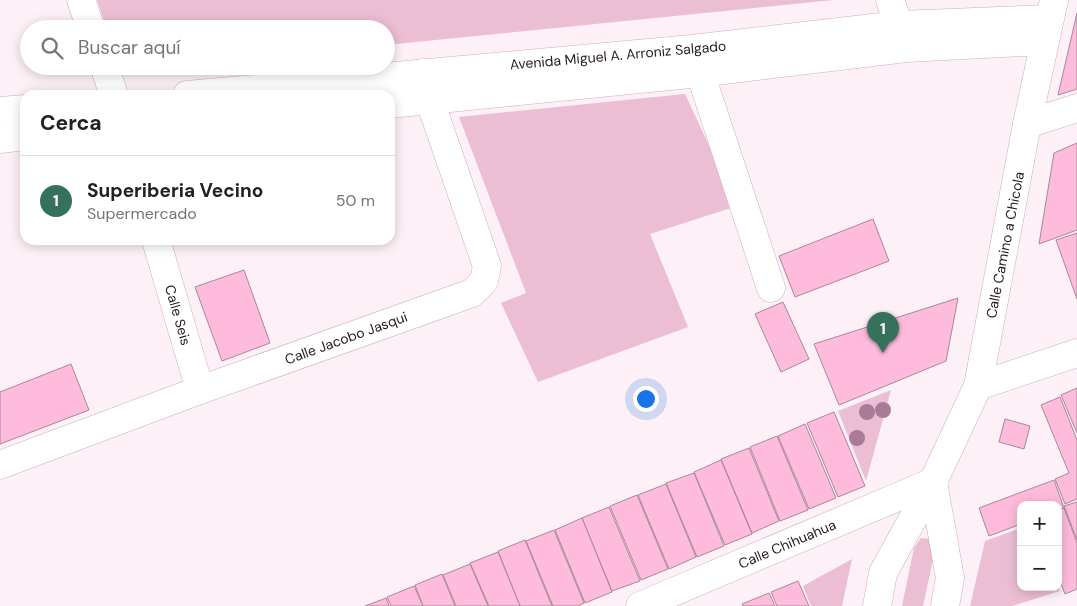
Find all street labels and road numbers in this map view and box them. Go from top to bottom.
street label: Avenida Miguel A. Arroniz Salgado [509,37,727,73]
street label: Calle Camino a Chicola [982,170,1028,320]
street label: Calle Seis [161,283,195,347]
street label: Calle Jacobo Jasqui [282,307,410,369]
street label: Calle Chihuahua [735,515,839,573]

